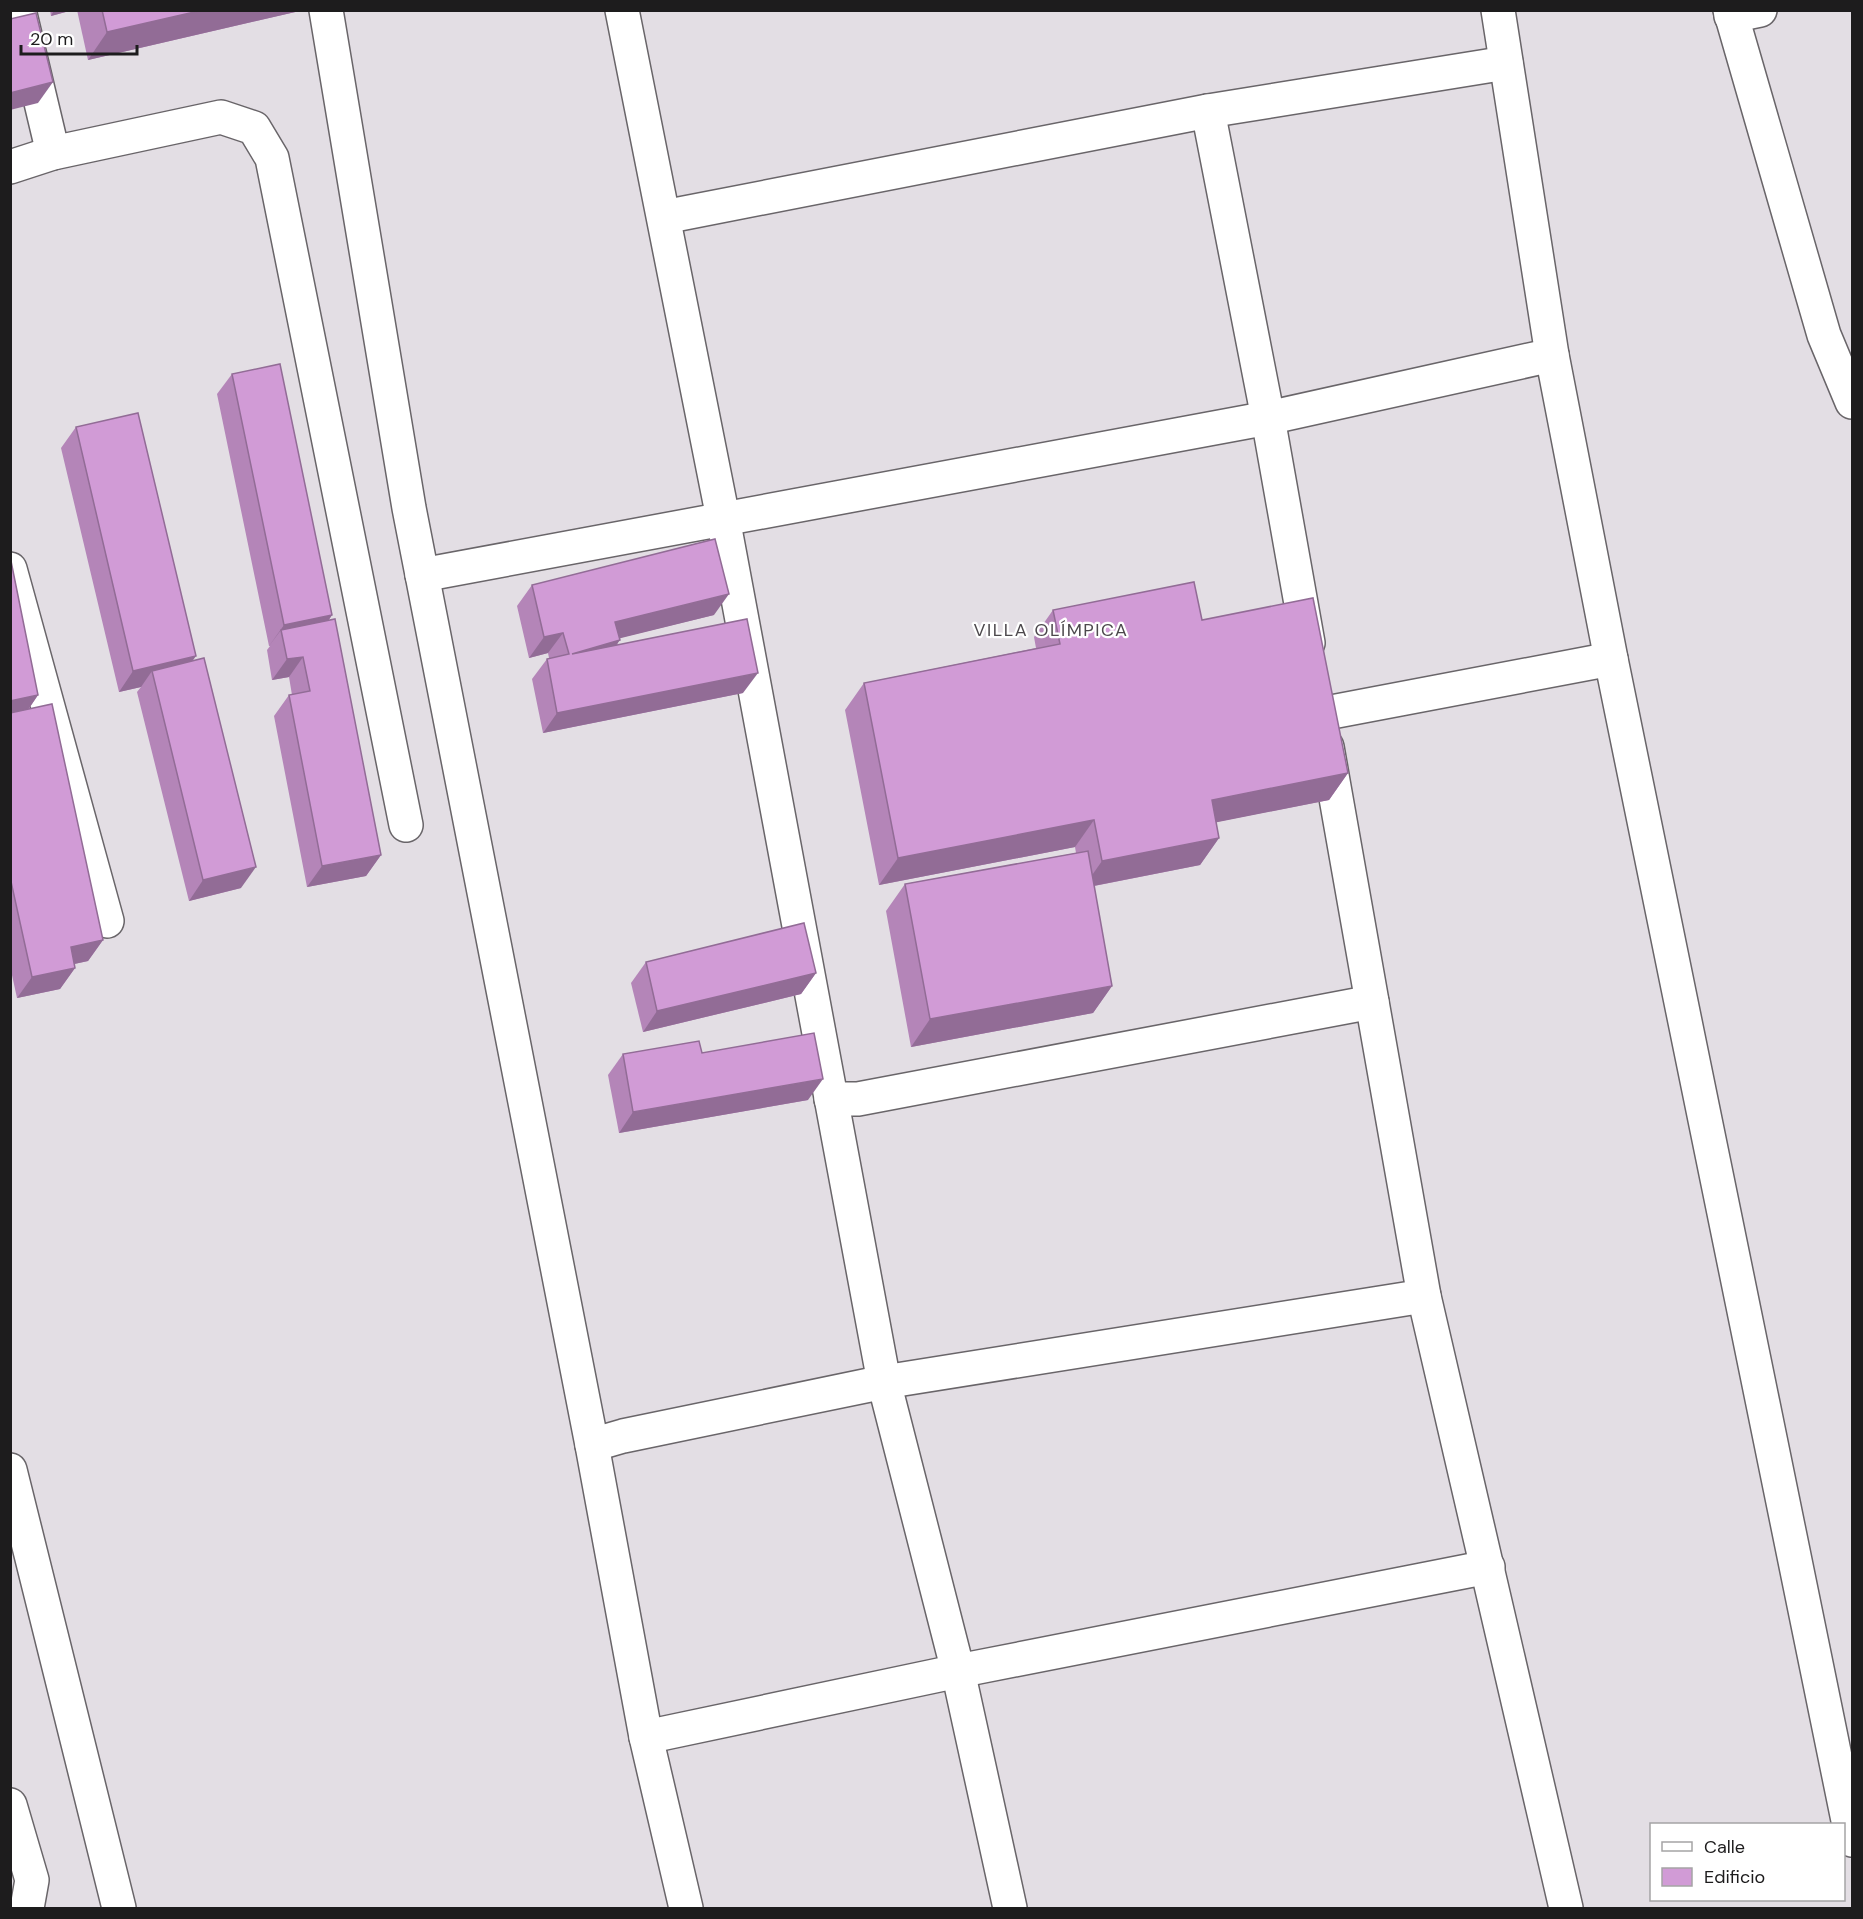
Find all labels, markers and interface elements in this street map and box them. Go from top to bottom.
scale bar [21,18,136,56]
text: 20 m [30,27,73,51]
district label: VILLA OLÍMPICA [974,618,1128,642]
legend [1650,1823,1845,1901]
text: Calle [1704,1835,1745,1859]
text: Edificio [1704,1865,1765,1889]

